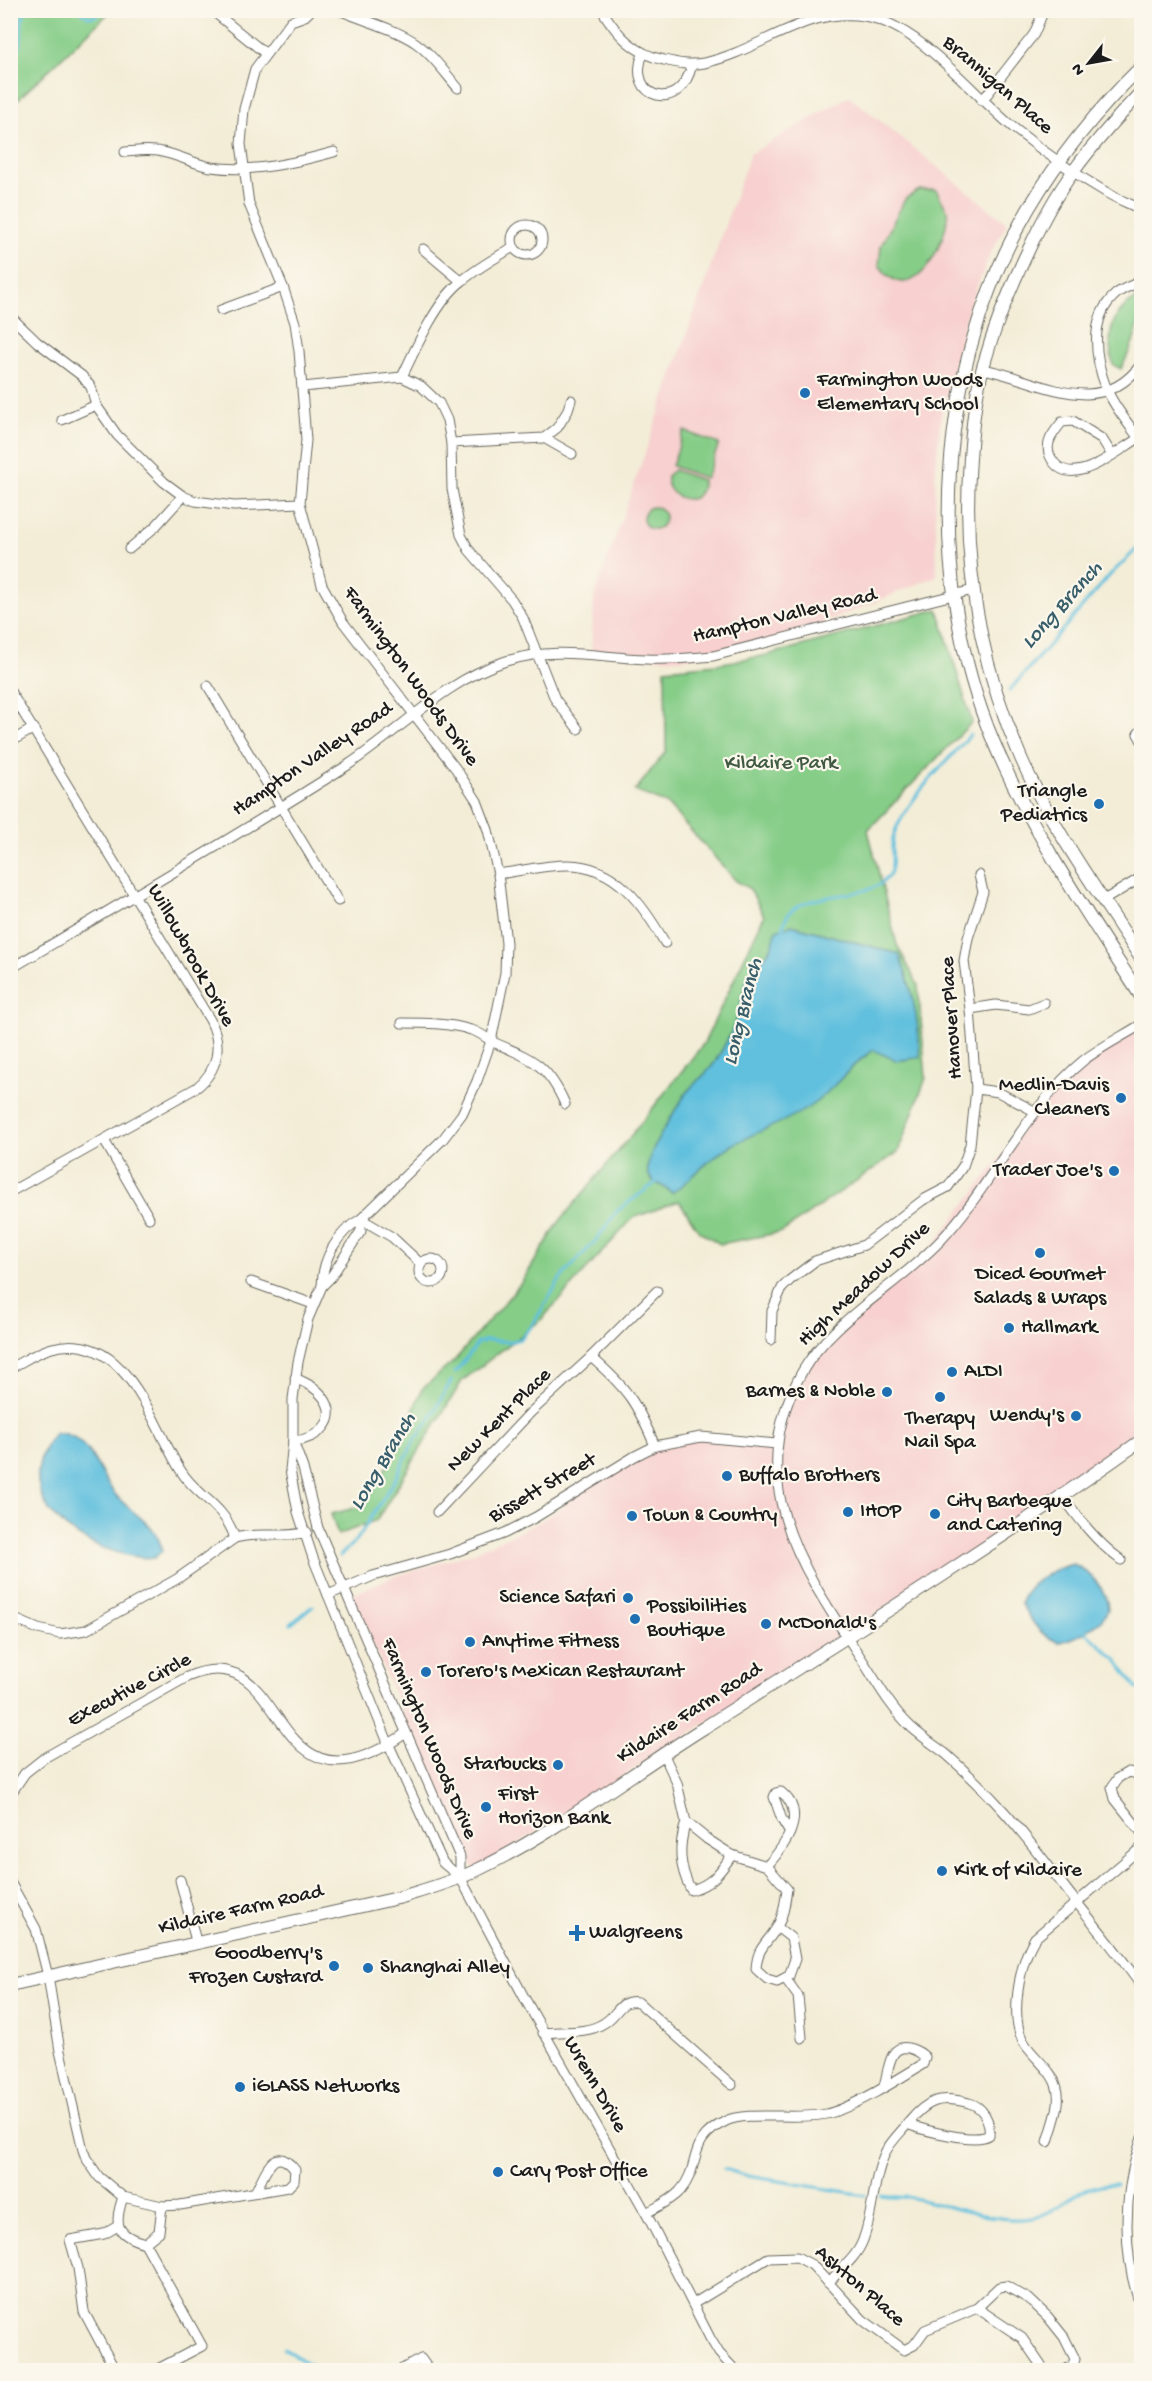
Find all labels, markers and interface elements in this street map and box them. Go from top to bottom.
street label: Brannigan Place [936,30,1058,142]
north arrow [1059,33,1119,93]
text: N [1068,59,1090,78]
place label: Farmington Woods Elementary School [816,369,984,418]
marker: Farmington Woods Elementary School [798,386,812,400]
water label: Long Branch [1017,557,1109,655]
street label: Farmington Woods Drive [336,581,484,773]
street label: Hampton Valley Road [691,583,881,650]
street label: Hampton Valley Road [228,696,399,823]
park label: Kildaire Park [725,752,840,777]
place label: Triangle Pediatrics [1000,780,1088,829]
marker: Triangle Pediatrics [1092,797,1106,811]
street label: Willowbrook Drive [140,880,240,1033]
street label: Hanover Place [936,955,970,1080]
water label: Long Branch [718,956,770,1068]
place label: Medlin-Davis Cleaners [999,1074,1110,1123]
marker: Medlin-Davis Cleaners [1114,1091,1128,1105]
place label: Trader Joe's [992,1159,1103,1184]
marker: Trader Joe's [1107,1164,1121,1178]
street label: High Meadow Drive [794,1216,937,1353]
marker: Diced Gourmet Salads & Wraps [1033,1246,1047,1260]
place label: Diced Gourmet Salads & Wraps [973,1263,1107,1312]
place label: Hallmark [1021,1316,1100,1341]
marker: Hallmark [1002,1321,1016,1335]
place label: ALDI [964,1360,1003,1385]
street label: New Kent Place [443,1363,558,1478]
marker: ALDI [945,1365,959,1379]
place label: Barnes & Noble [745,1380,876,1405]
marker: Barnes & Noble [880,1385,894,1399]
marker: Therapy Nail Spa [933,1390,947,1404]
place label: Wendy's [990,1404,1065,1429]
place label: Therapy Nail Spa [904,1407,977,1456]
water label: Long Branch [345,1409,423,1515]
marker: Wendy's [1069,1409,1083,1423]
street label: Bissett Street [484,1447,603,1530]
place label: Buffalo Brothers [738,1464,881,1489]
marker: Buffalo Brothers [720,1469,734,1483]
place label: City Barbeque and Catering [947,1490,1073,1539]
place label: IHOP [860,1500,902,1525]
place label: Town & Country [643,1504,777,1529]
marker: IHOP [841,1505,855,1519]
marker: City Barbeque and Catering [928,1507,942,1521]
marker: Town & Country [625,1509,639,1523]
place label: Science Safari [499,1586,616,1611]
marker: Science Safari [621,1591,635,1605]
place label: Possibilities Boutique [646,1595,747,1644]
marker: Possibilities Boutique [628,1612,642,1626]
place label: McDonald's [778,1612,877,1637]
marker: McDonald's [759,1617,773,1631]
place label: Anytime Fitness [482,1630,620,1655]
street label: Farmington Woods Drive [374,1634,482,1844]
marker: Anytime Fitness [463,1635,477,1649]
street label: Executive Circle [64,1647,197,1734]
street label: Kildaire Farm Road [613,1657,769,1770]
place label: Torero's Mexican Restaurant [437,1660,686,1685]
marker: Torero's Mexican Restaurant [419,1665,433,1679]
place label: Starbucks [463,1753,547,1778]
marker: Starbucks [551,1758,565,1772]
place label: First Horizon Bank [497,1783,612,1832]
marker: First Horizon Bank [479,1800,493,1814]
place label: Kirk of Kildaire [954,1859,1083,1884]
marker: Kirk of Kildaire [935,1864,949,1878]
street label: Kildaire Farm Road [156,1880,327,1942]
place label: Walgreens [589,1921,683,1946]
marker: Walgreens [570,1926,584,1940]
place label: Goodberry's Frozen Custard [188,1942,324,1991]
place label: Shanghai Alley [380,1956,510,1981]
marker: Goodberry's Frozen Custard [327,1959,341,1973]
marker: Shanghai Alley [361,1961,375,1975]
street label: Wrenn Drive [556,2032,632,2139]
place label: iGLASS Networks [252,2075,400,2100]
marker: iGLASS Networks [233,2080,247,2094]
place label: Cary Post Office [510,2160,649,2185]
marker: Cary Post Office [491,2165,505,2179]
street label: Ashton Place [809,2241,910,2334]

